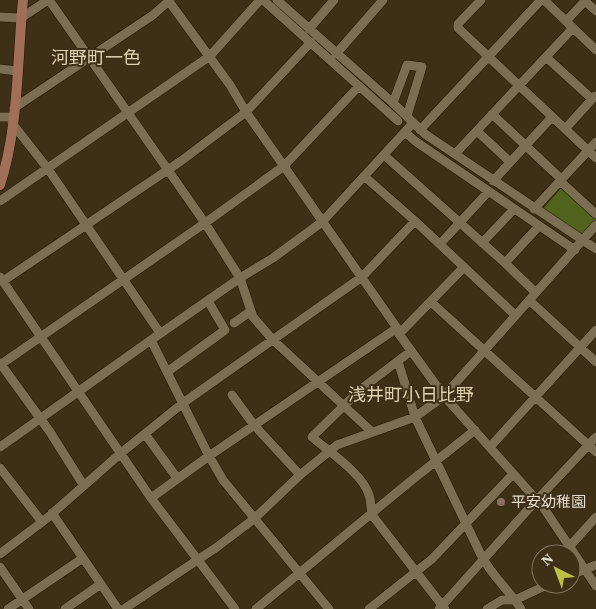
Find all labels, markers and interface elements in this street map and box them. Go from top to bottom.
district label: 河野町一色 [51,45,141,70]
district label: 浅井町小日比野 [348,382,474,407]
place label: 平安幼稚園 [511,491,586,512]
marker: 平安幼稚園 [495,496,507,508]
north arrow [531,544,581,594]
text: N [537,548,558,570]

